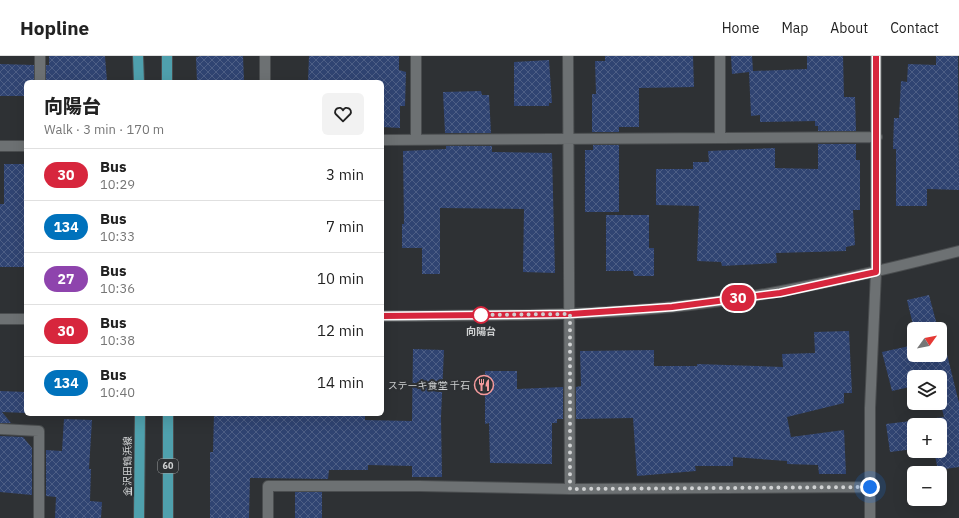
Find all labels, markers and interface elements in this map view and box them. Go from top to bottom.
text: Hopline [20,16,89,40]
text: Home [722,19,759,37]
text: Map [781,19,808,37]
text: About [830,19,868,37]
text: Contact [890,19,939,37]
button: heart [322,93,364,135]
text: 向陽台 [44,94,101,118]
text: Walk · 3 min · 170 m [44,121,164,138]
text: Bus [100,157,127,176]
text: 3 min [326,165,364,184]
text: 30 [58,166,74,184]
text: 10:29 [100,176,135,193]
text: Bus [100,209,127,228]
text: 7 min [326,217,364,236]
text: 134 [53,218,79,236]
text: 10:33 [100,228,135,245]
text: Bus [100,261,127,280]
text: 10 min [317,269,364,288]
text: 27 [58,270,74,288]
text: 10:36 [100,280,135,297]
line badge: 30 [720,285,756,311]
text: 30 [730,289,746,307]
marker: 向陽台 [472,306,490,324]
text: Bus [100,313,127,332]
text: 12 min [317,321,364,340]
text: 30 [58,322,74,340]
north arrow [907,322,947,362]
map controls [907,322,947,506]
place label: 向陽台 [466,325,496,338]
text: 10:38 [100,332,135,349]
text: Bus [100,365,127,384]
button: layers [907,370,947,410]
text: 14 min [317,373,364,392]
text: 134 [53,374,79,392]
restaurant icon: ステーキ食堂 千石 [473,374,495,396]
place label: ステーキ食堂 千石 [388,379,470,392]
text: 10:40 [100,384,135,401]
button: + [907,418,947,458]
street label: 金沢田鶴浜線 [121,436,134,496]
road number: 60 [158,459,178,473]
button: − [907,466,947,506]
your location [860,477,880,497]

